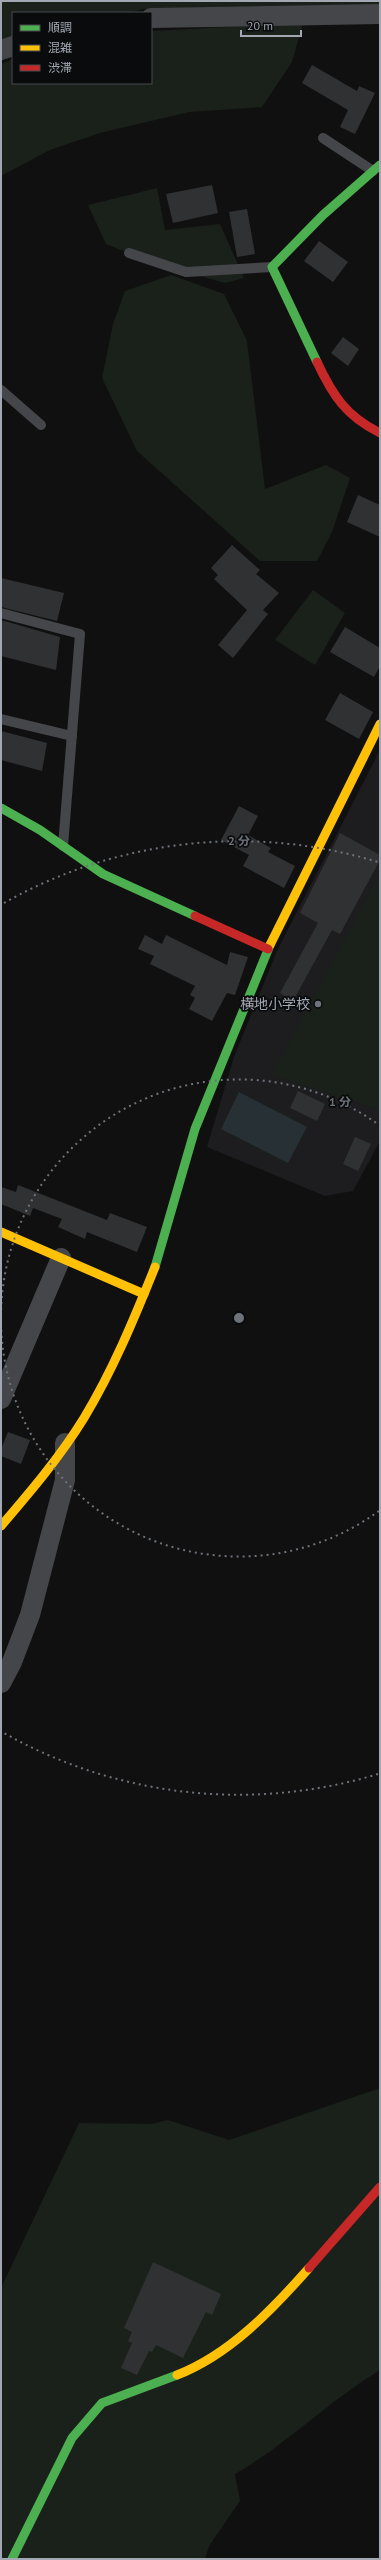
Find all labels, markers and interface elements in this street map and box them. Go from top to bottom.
legend [12,12,152,84]
scale bar [241,12,301,38]
text: 20 m [247,18,273,33]
text: 順調 [48,20,72,35]
text: 混雑 [48,40,72,55]
text: 渋滞 [48,60,72,75]
text: 2 分 [228,833,250,848]
place label: 横地小学校 [240,995,310,1013]
marker: 横地小学校 [313,999,323,1009]
text: 1 分 [329,1094,351,1109]
centre of rings [232,1311,246,1325]

